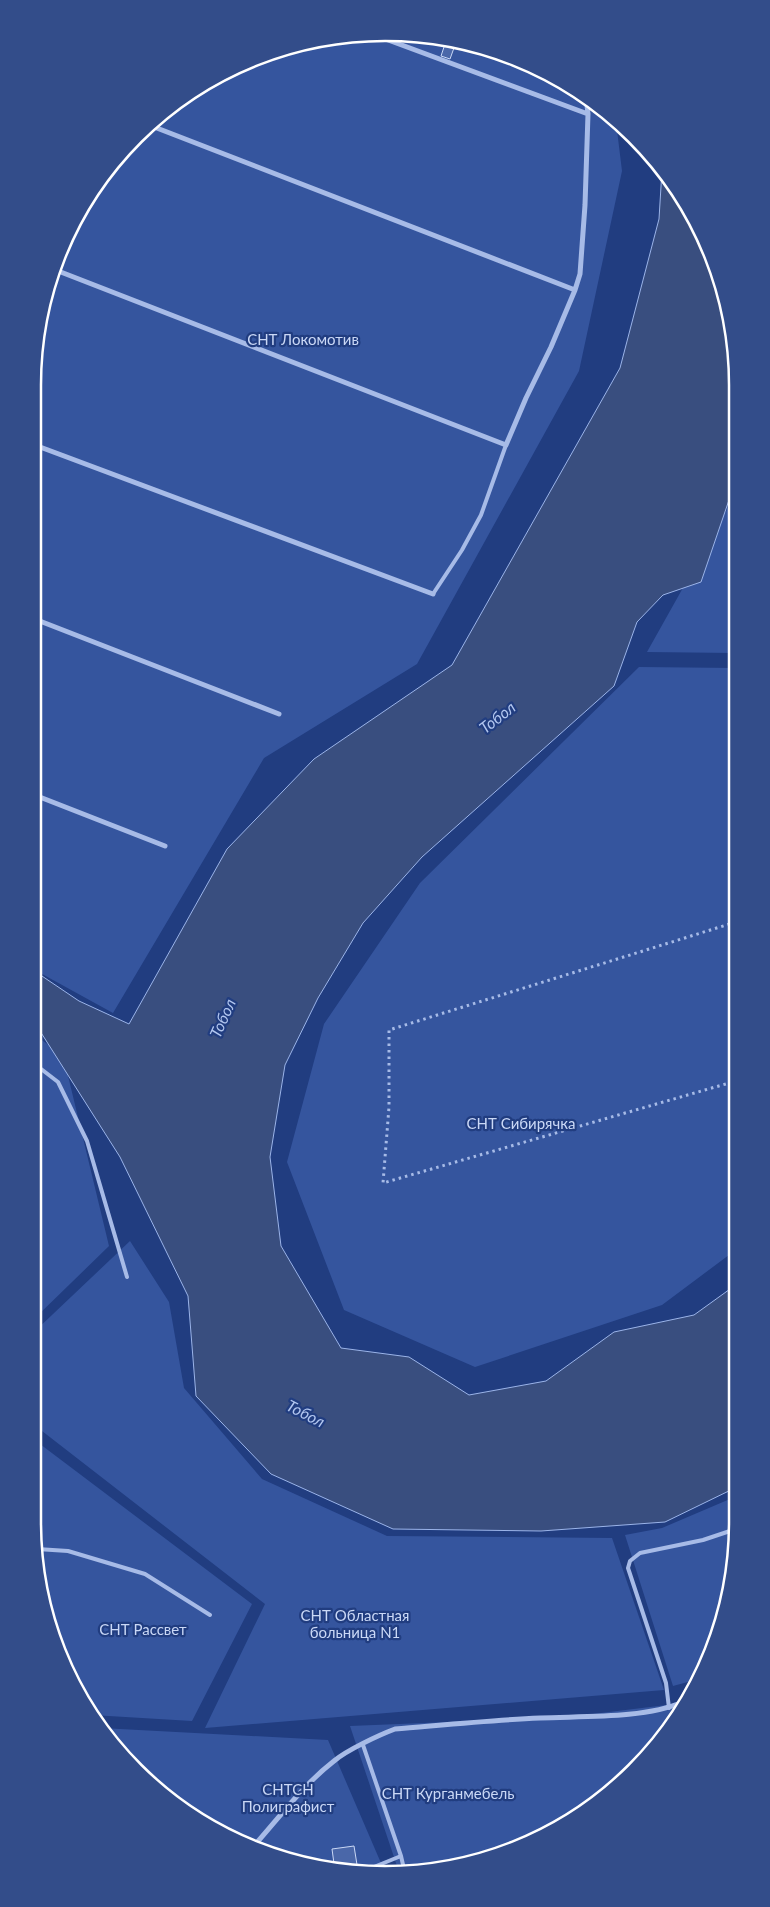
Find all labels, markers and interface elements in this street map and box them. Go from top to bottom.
park label: СНТ Локомотив [247,330,359,348]
water label: Тобол [475,697,519,737]
water label: Тобол [205,996,239,1040]
park label: СНТ Сибирячка [467,1114,575,1132]
water label: Тобол [284,1395,328,1431]
park label: СНТ Областная больница N1 [301,1606,409,1641]
park label: СНТ Рассвет [99,1620,187,1638]
park label: СНТСН Полиграфист [242,1780,335,1815]
park label: СНТ Курганмебель [382,1784,514,1802]

